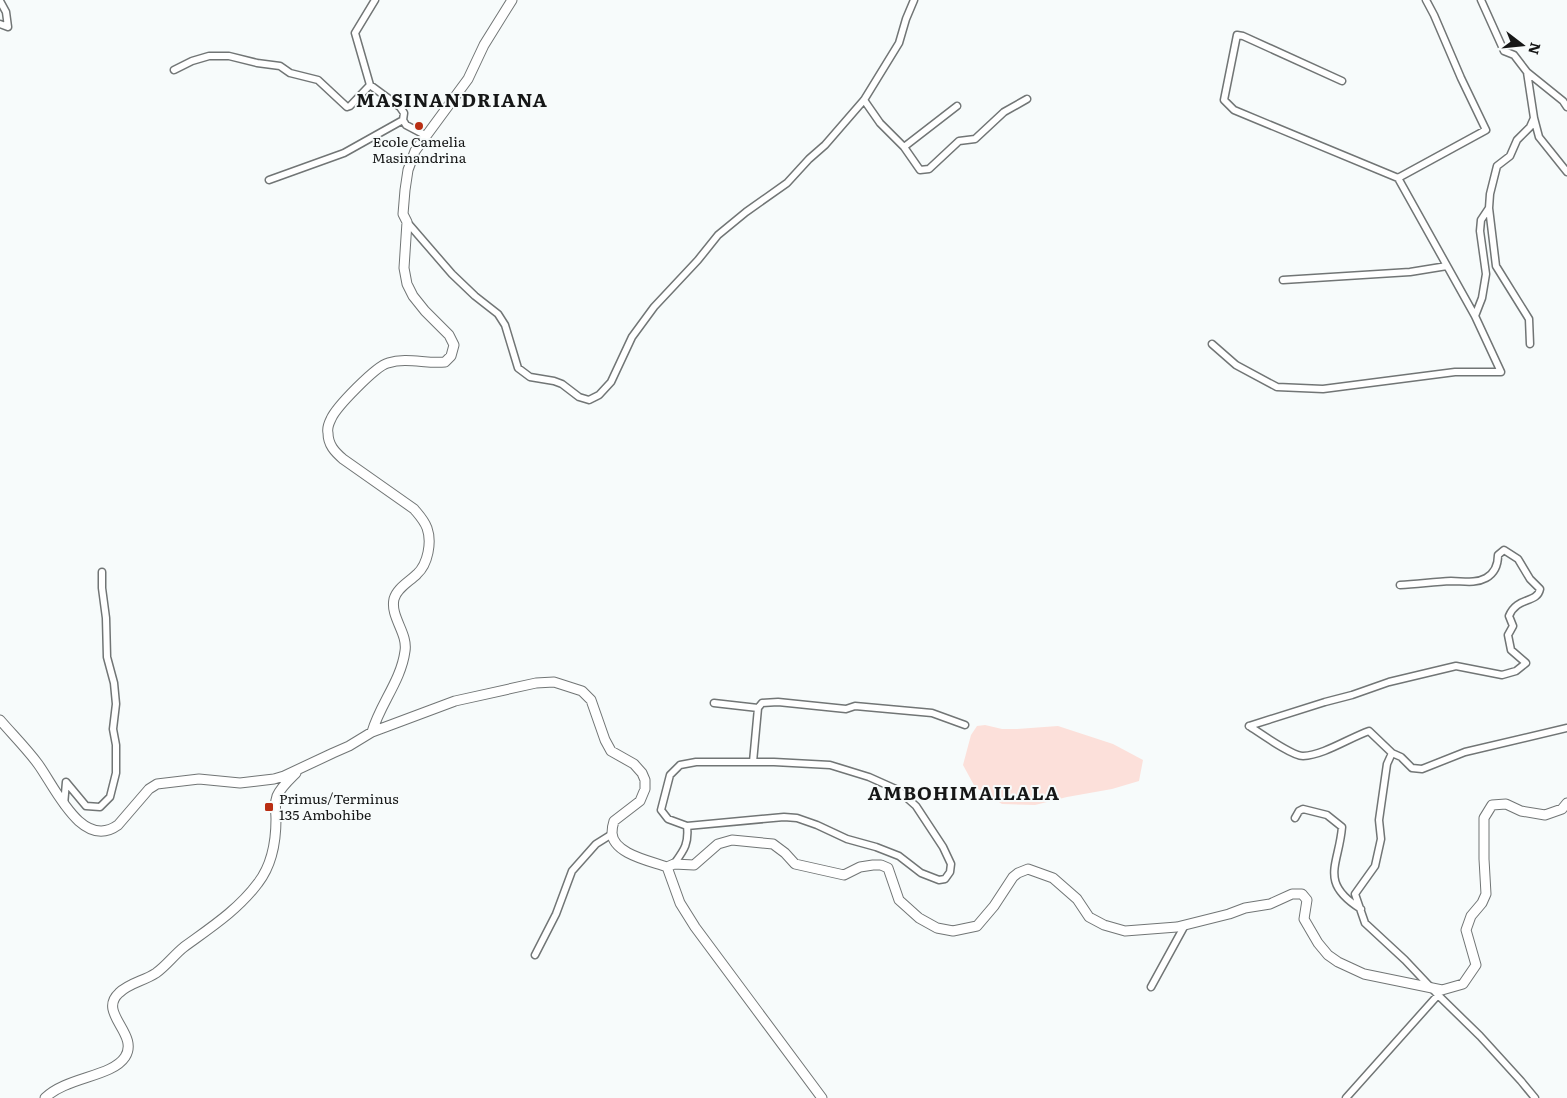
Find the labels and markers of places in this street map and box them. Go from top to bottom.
marker: Ecole Camelia Masinandrina [413,120,425,132]
place label: Ecole Camelia Masinandrina [372,131,467,167]
place label: Primus/Terminus 135 Ambohibe [279,788,399,824]
marker: Primus/Terminus 135 Ambohibe [263,801,275,813]

